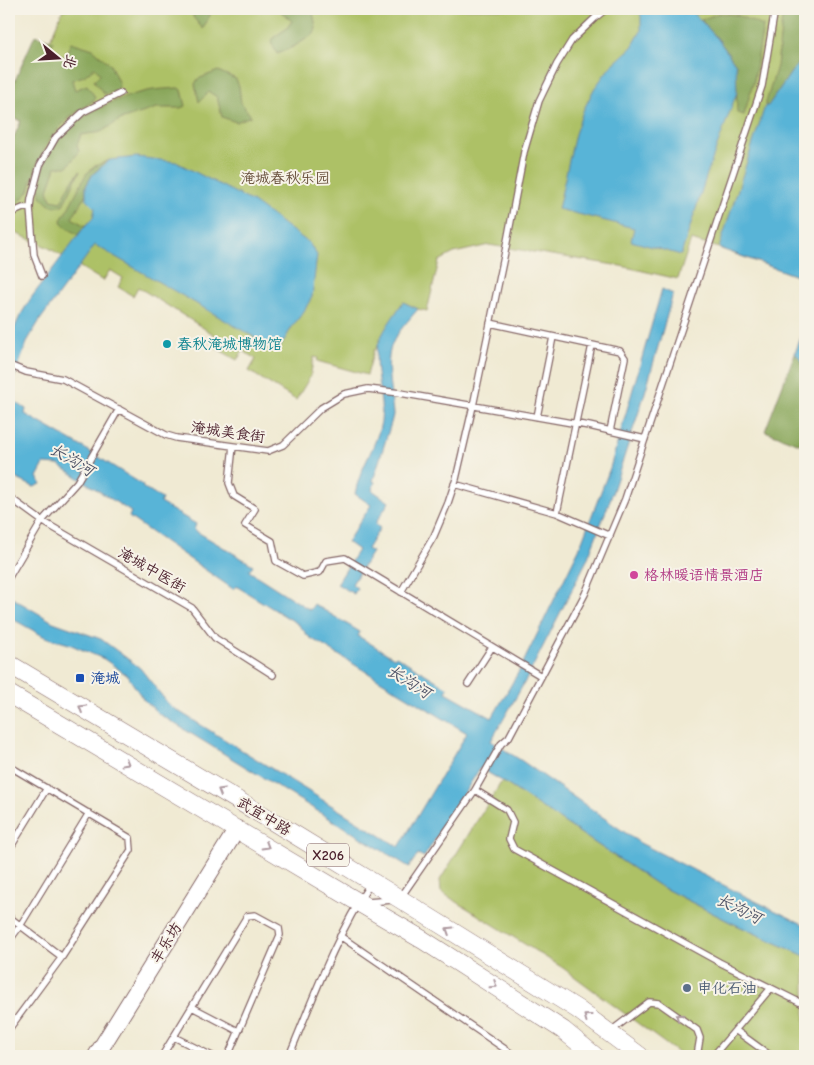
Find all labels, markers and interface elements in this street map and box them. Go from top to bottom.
north arrow [32,32,82,82]
text: 北 [60,53,80,71]
park label: 淹城春秋乐园 [240,169,330,187]
place label: 春秋淹城博物馆 [177,335,282,353]
marker: 春秋淹城博物馆 [161,338,173,350]
street label: 淹城美食街 [190,418,266,446]
water label: 长沟河 [47,440,100,482]
street label: 淹城中医街 [115,543,189,597]
place label: 格林暖语情景酒店 [644,566,764,584]
marker: 格林暖语情景酒店 [628,569,640,581]
water label: 长沟河 [384,662,437,704]
place label: 淹城 [90,669,120,687]
marker: 淹城 [74,672,86,684]
one-way arrow [78,704,87,714]
one-way arrow [120,757,129,767]
one-way arrow [218,787,227,797]
street label: 武宜中路 [234,793,294,839]
one-way arrow [260,840,269,850]
road number: X206 [307,844,349,866]
water label: 长沟河 [713,890,767,929]
street label: 丰乐坊 [146,919,186,967]
one-way arrow [446,927,455,937]
one-way arrow [489,979,498,989]
place label: 申化石油 [697,979,757,997]
marker: 申化石油 [681,982,693,994]
one-way arrow [583,1014,593,1023]
one-way arrow [675,1014,685,1023]

